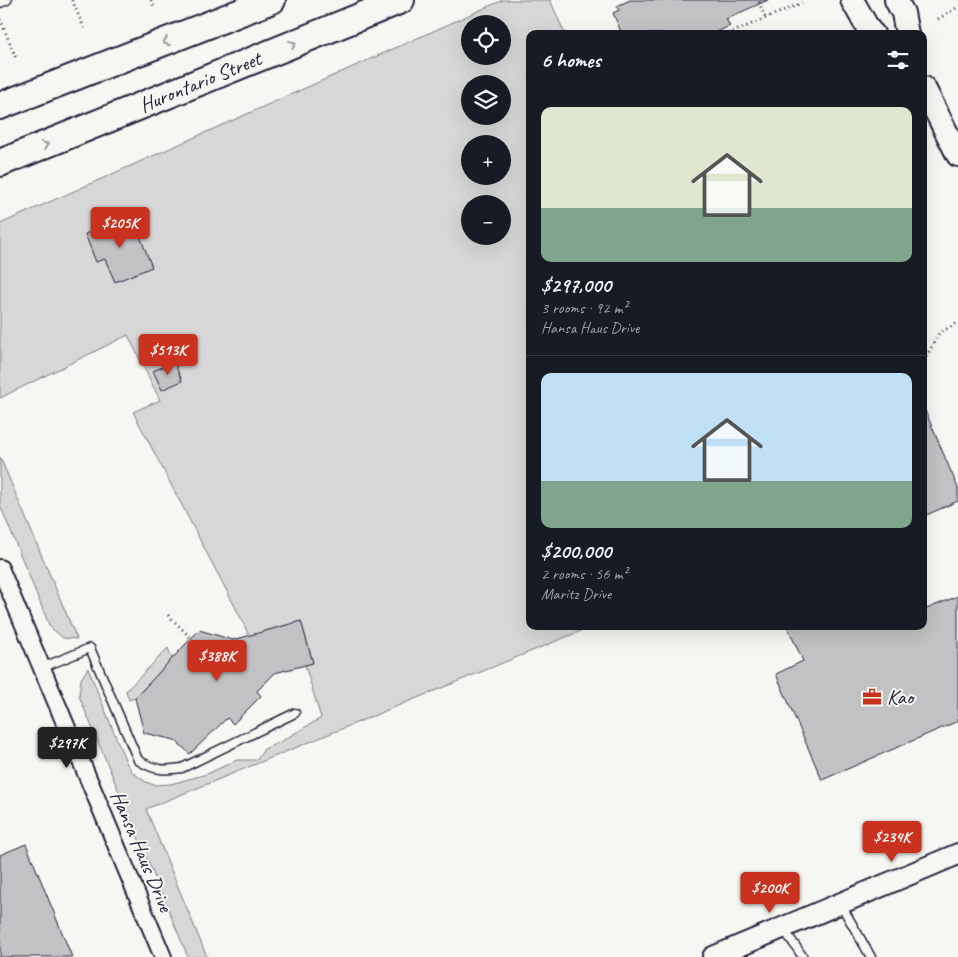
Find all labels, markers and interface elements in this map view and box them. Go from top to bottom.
map controls [461,15,511,245]
button: locate [461,15,511,65]
one-way arrow [162,36,171,47]
one-way arrow [288,40,297,50]
street label: Hurontario Street [135,45,267,118]
icon: filters [884,46,912,74]
text: 6 homes [541,47,601,73]
button: layers [461,75,511,125]
button: + [461,135,511,185]
one-way arrow [40,140,49,151]
icon: home [682,140,772,230]
button: − [461,195,511,245]
pin: $205K [85,206,155,249]
text: $205K [102,213,138,233]
text: $297,000 [541,272,611,298]
text: 3 rooms · 92 m² [541,298,627,318]
text: Hansa Haus Drive [541,318,639,338]
pin: $513K [133,334,203,376]
text: $513K [150,340,186,360]
icon: home [682,405,772,495]
text: $200,000 [541,538,611,564]
text: 2 rooms · 56 m² [541,564,627,584]
text: Maritz Drive [541,584,611,604]
pin: $388K [182,640,252,682]
text: $388K [199,646,235,666]
place label: Kao [887,684,916,710]
office icon: Kao [861,686,883,708]
pin: $297K [32,726,102,769]
text: $297K [49,733,85,753]
street label: Hansa Haus Drive [105,787,180,917]
pin: $234K [857,820,927,863]
text: $234K [874,827,910,847]
pin: $200K [735,872,805,914]
text: $200K [752,878,788,898]

